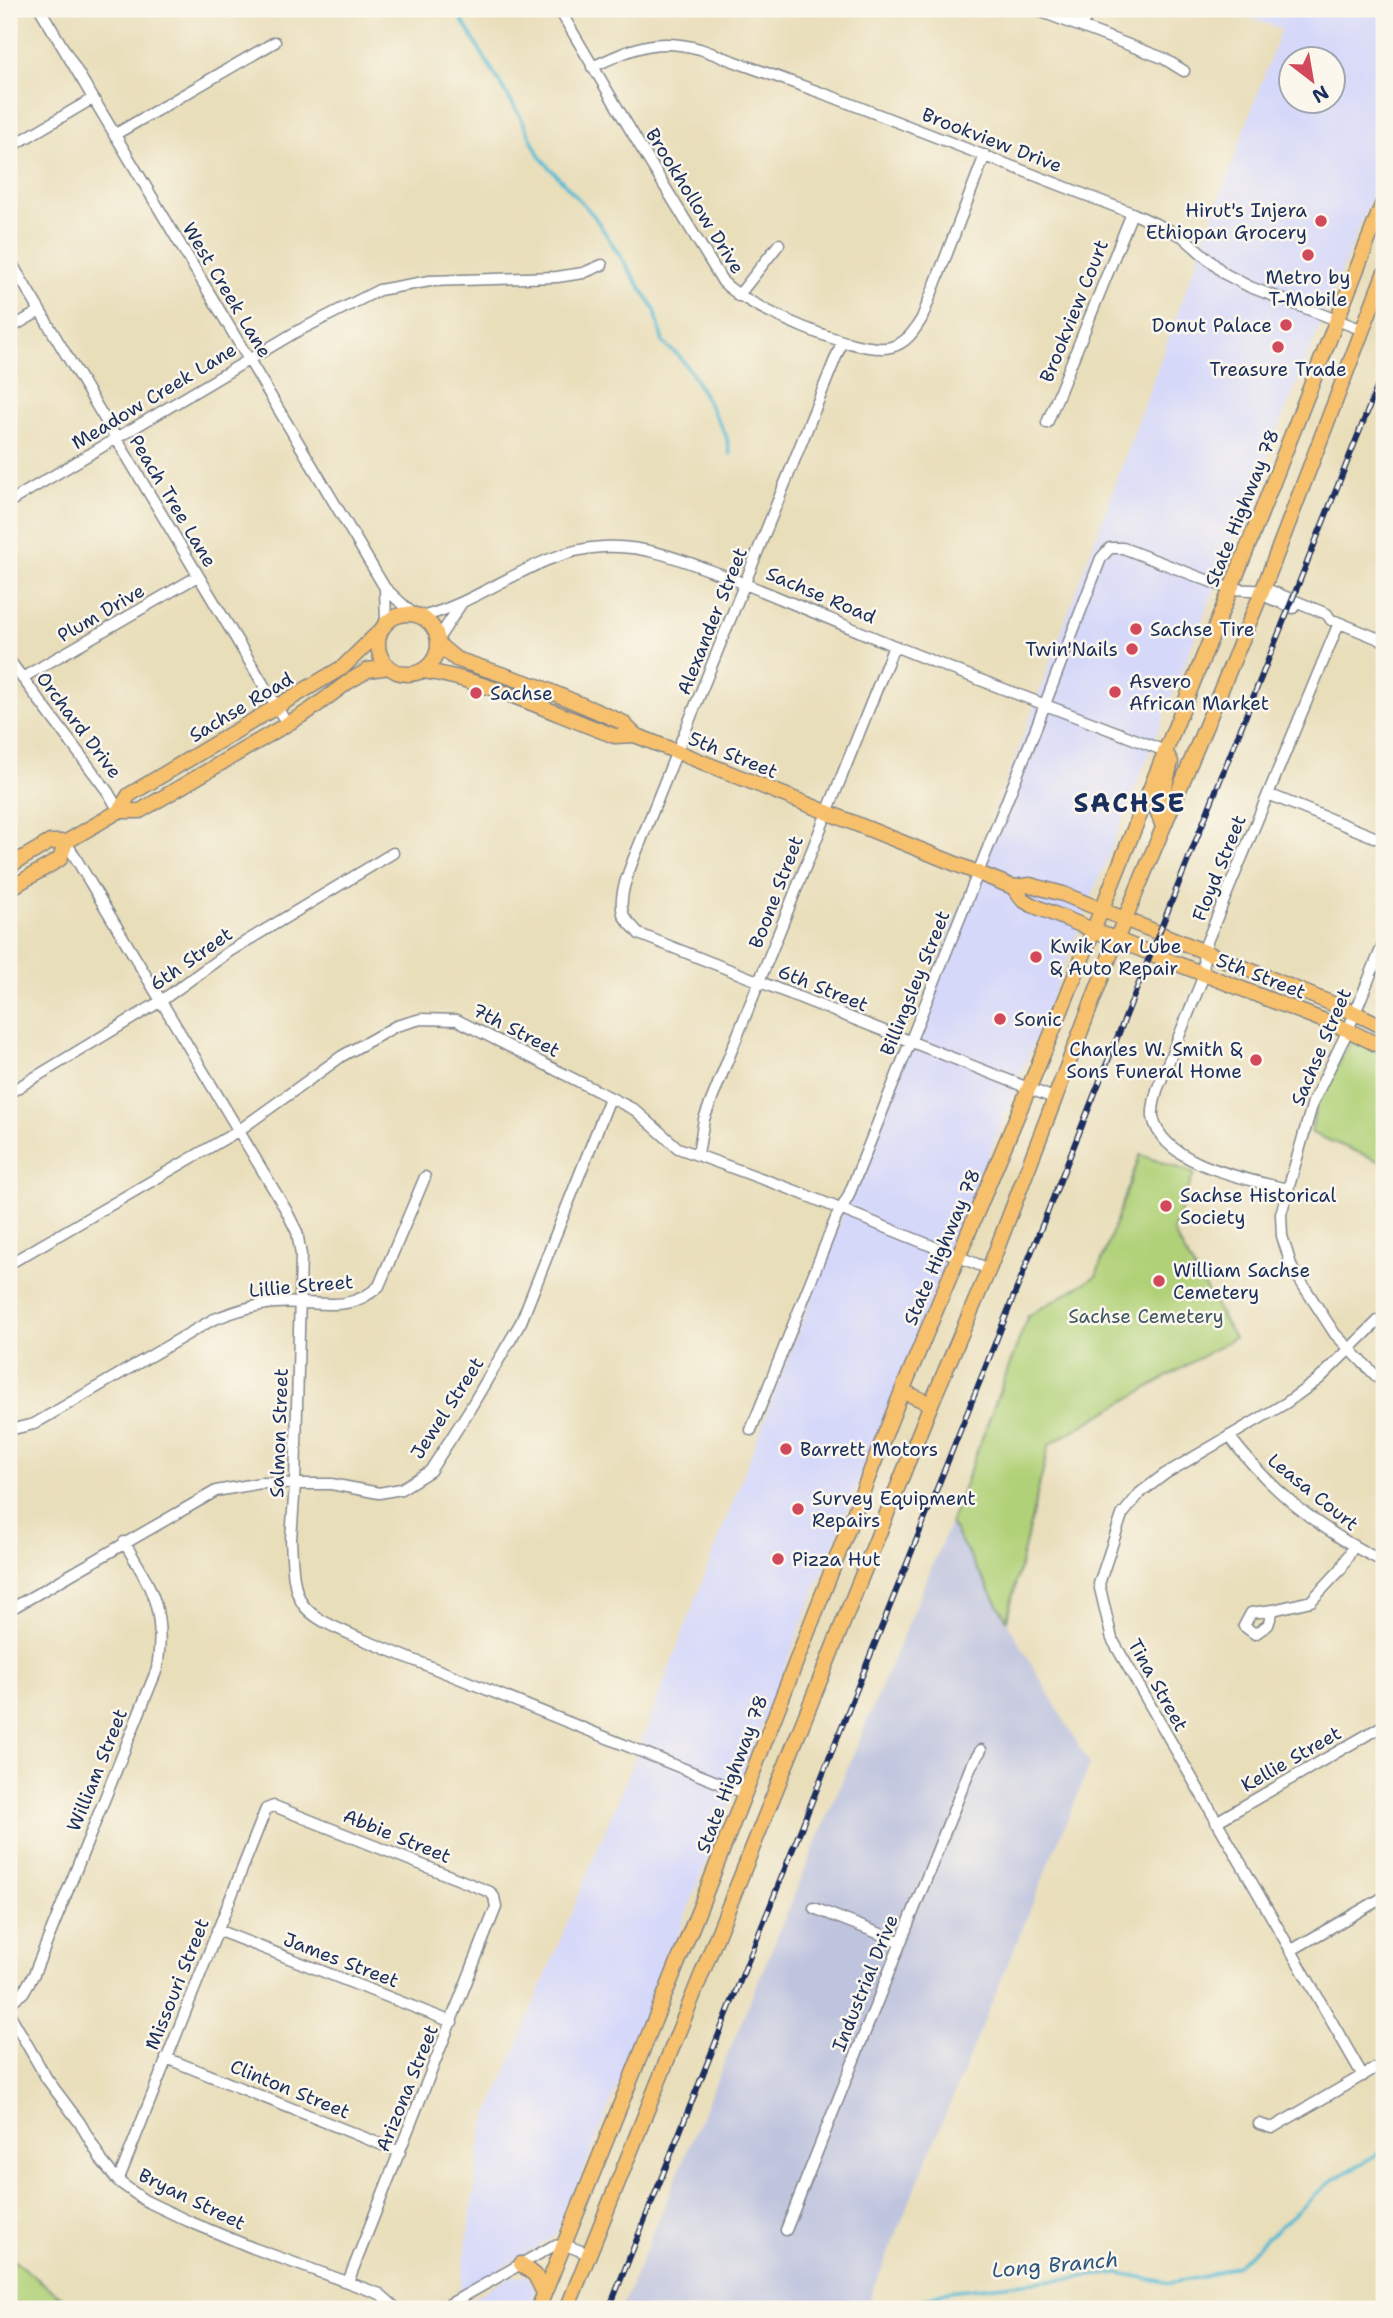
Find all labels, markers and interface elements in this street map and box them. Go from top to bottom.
north arrow [1278,46,1348,116]
text: N [1308,80,1333,109]
street label: Brookview Drive [918,102,1066,178]
street label: Brookhollow Drive [640,123,750,279]
place label: Hirut's Injera Ethiopan Grocery [1146,198,1307,245]
marker: Hirut's Injera Ethiopan Grocery [1313,213,1329,229]
street label: West Creek Lane [177,218,277,362]
street label: Brookview Court [1034,236,1114,386]
marker: Metro by T-Mobile [1300,247,1316,263]
place label: Metro by T-Mobile [1266,265,1350,312]
place label: Donut Palace [1152,313,1272,338]
marker: Donut Palace [1278,317,1294,333]
street label: Meadow Creek Lane [67,337,241,455]
marker: Treasure Trade [1270,339,1286,355]
place label: Treasure Trade [1209,357,1347,382]
street label: State Highway 78 [1199,426,1285,590]
street label: Peach Tree Lane [124,430,222,572]
street label: Alexander Street [671,544,753,698]
street label: Sachse Road [762,561,880,629]
street label: Plum Drive [53,578,149,648]
place label: Sachse Tire [1150,617,1254,642]
marker: Sachse Tire [1128,621,1144,637]
place label: Twin'Nails [1025,637,1118,662]
marker: Twin'Nails [1124,641,1140,657]
street label: Sachse Road [184,666,298,748]
street label: Orchard Drive [31,667,127,783]
place label: Asvero African Market [1129,669,1269,716]
place label: Sachse [490,681,553,706]
marker: Asvero African Market [1107,684,1123,700]
marker: Sachse [468,685,484,701]
street label: 5th Street [685,726,781,784]
district label: SACHSE [1074,785,1186,820]
street label: Floyd Street [1186,811,1252,925]
street label: Boone Street [743,832,809,952]
street label: Billingsley Street [874,907,956,1059]
street label: 6th Street [145,921,237,997]
place label: Kwik Kar Lube & Auto Repair [1050,934,1181,981]
street label: 5th Street [1213,948,1309,1004]
marker: Kwik Kar Lube & Auto Repair [1028,949,1044,965]
street label: 6th Street [774,959,872,1017]
street label: Sachse Street [1285,985,1357,1109]
street label: 7th Street [468,997,564,1063]
place label: Sonic [1014,1007,1062,1032]
marker: Sonic [992,1011,1008,1027]
place label: Charles W. Smith & Sons Funeral Home [1066,1037,1243,1084]
marker: Charles W. Smith & Sons Funeral Home [1248,1052,1264,1068]
street label: State Highway 78 [898,1165,986,1329]
place label: Sachse Historical Society [1180,1183,1336,1230]
marker: Sachse Historical Society [1158,1198,1174,1214]
place label: William Sachse Cemetery [1173,1258,1310,1305]
street label: Lillie Street [248,1269,354,1303]
marker: William Sachse Cemetery [1151,1273,1167,1289]
park label: Sachse Cemetery [1068,1304,1224,1329]
street label: Jewel Street [405,1352,489,1464]
street label: Salmon Street [264,1368,294,1498]
place label: Barrett Motors [800,1437,938,1462]
marker: Barrett Motors [778,1441,794,1457]
street label: Leasa Court [1262,1448,1364,1536]
place label: Survey Equipment Repairs [812,1486,976,1533]
marker: Survey Equipment Repairs [790,1501,806,1517]
place label: Pizza Hut [792,1547,881,1572]
marker: Pizza Hut [770,1551,786,1567]
street label: Tina Street [1122,1634,1194,1736]
street label: State Highway 78 [690,1691,774,1857]
street label: William Street [61,1705,133,1835]
street label: Kellie Street [1236,1720,1346,1798]
street label: Abbie Street [339,1803,455,1869]
street label: Industrial Drive [826,1911,904,2055]
street label: Missouri Street [139,1915,215,2053]
street label: James Street [280,1927,402,1993]
street label: Arizona Street [370,2021,444,2155]
street label: Clinton Street [227,2054,353,2124]
street label: Bryan Street [134,2162,250,2236]
water label: Long Branch [991,2246,1119,2284]

